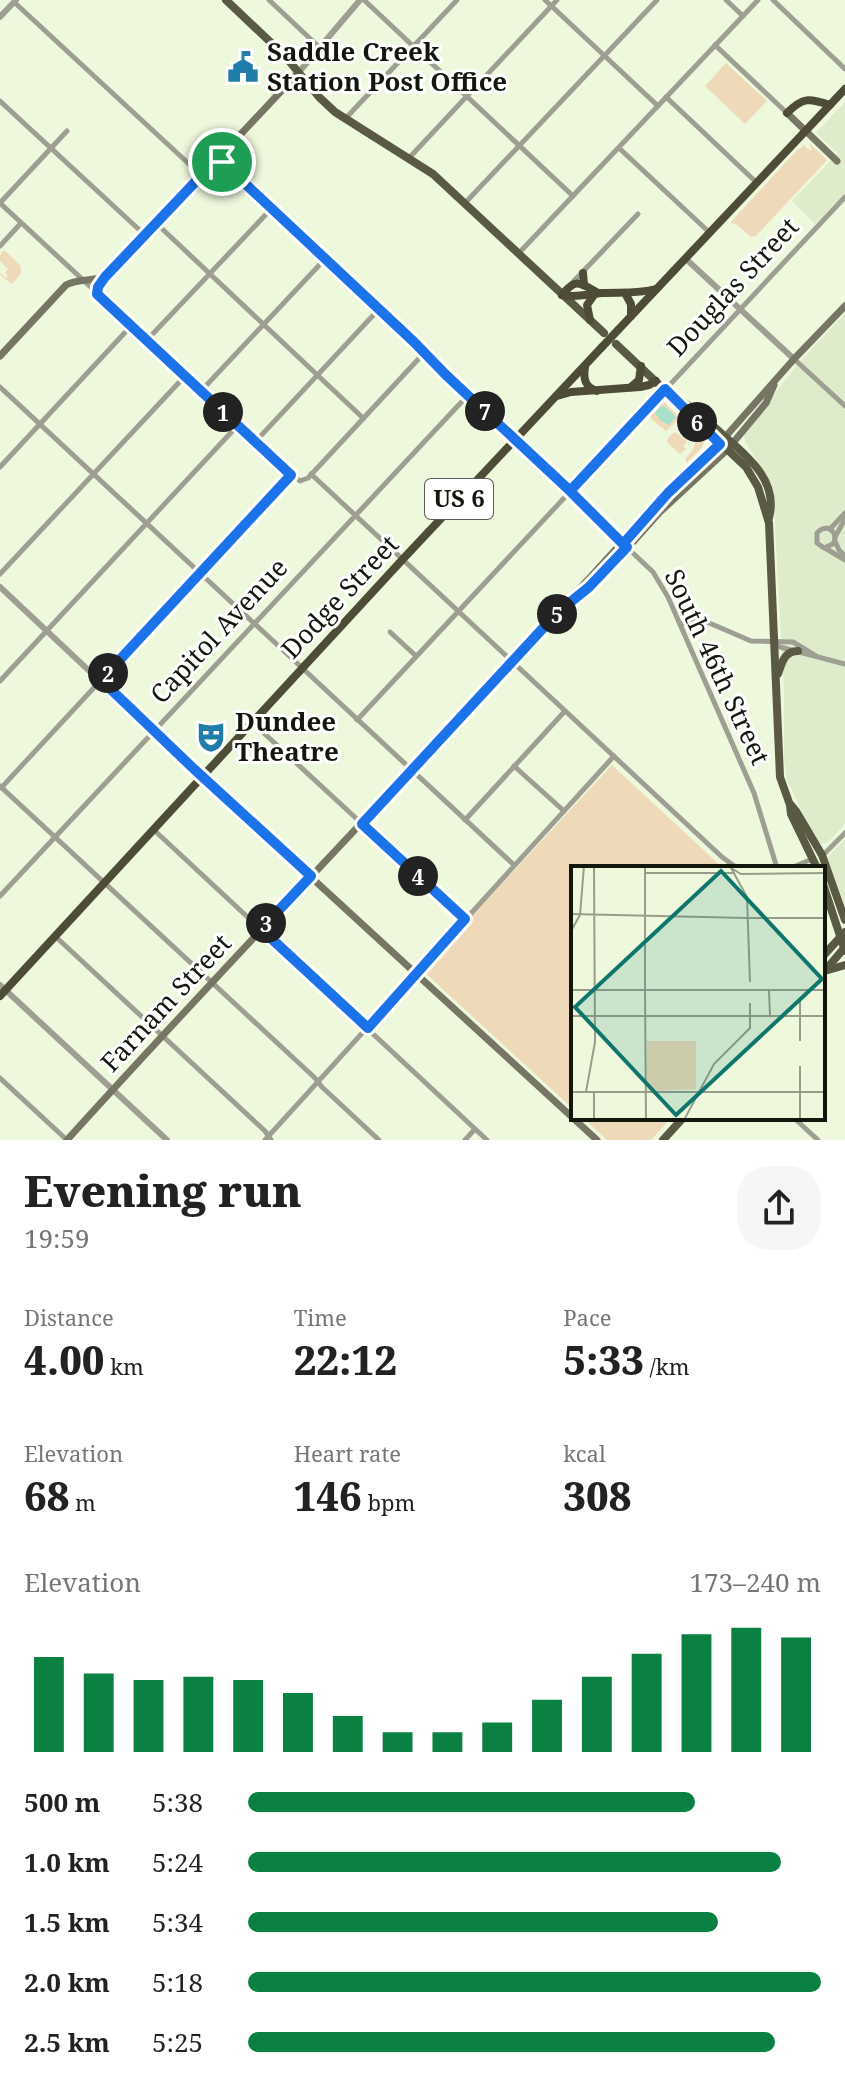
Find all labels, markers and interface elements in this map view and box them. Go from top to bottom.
place label: Saddle Creek Station Post Office [267,33,507,99]
public building icon: Saddle Creek Station Post Office [226,50,260,84]
pin [188,128,256,196]
icon: arrive [200,140,244,184]
street label: Douglas Street [658,209,806,364]
pin: 7 [465,391,505,431]
pin: 1 [203,392,243,432]
text: 7 [479,396,491,426]
text: 1 [217,397,229,427]
pin: 6 [677,402,717,442]
text: 6 [691,407,703,437]
road number: US 6 [425,479,493,519]
street label: Dodge Street [273,527,406,666]
street label: Capitol Avenue [141,550,295,711]
street label: South 46th Street [657,563,779,770]
pin: 5 [537,594,577,634]
text: 5 [551,599,563,629]
pin: 2 [88,653,128,693]
text: 2 [102,658,114,688]
place label: Dundee Theatre [235,703,339,769]
theatre icon: Dundee Theatre [194,720,228,754]
pin: 4 [398,856,438,896]
text: 4 [412,861,424,891]
inset map [571,866,825,1120]
pin: 3 [246,903,286,943]
text: 3 [260,908,272,938]
street label: Farnam Street [92,926,239,1079]
text: Evening run [24,1160,302,1220]
button: share [737,1166,821,1250]
text: 19:59 [24,1220,90,1256]
text: Distance [24,1302,114,1332]
text: Time [294,1302,347,1332]
text: Pace [563,1302,612,1332]
text: 4.00 [24,1332,105,1387]
text: 22:12 [294,1332,397,1387]
text: 5:33 [563,1332,644,1387]
text: km [105,1351,144,1381]
text: /km [644,1351,690,1381]
text: Elevation [24,1438,123,1468]
text: Heart rate [294,1438,401,1468]
text: kcal [563,1438,606,1468]
text: 68 [24,1468,69,1523]
text: 146 [294,1468,362,1523]
text: 308 [563,1468,631,1523]
text: m [69,1487,96,1517]
text: bpm [362,1487,415,1517]
text: Elevation [24,1564,141,1600]
text: 173–240 m [689,1564,821,1600]
text: 500 m [24,1784,100,1820]
text: 5:38 [152,1784,203,1820]
text: 1.0 km [24,1844,110,1880]
text: 5:24 [152,1844,203,1880]
text: 1.5 km [24,1904,110,1940]
text: 5:34 [152,1904,203,1940]
text: 2.0 km [24,1964,110,2000]
text: 5:18 [152,1964,203,2000]
text: 2.5 km [24,2024,110,2060]
text: 5:25 [152,2024,203,2060]

